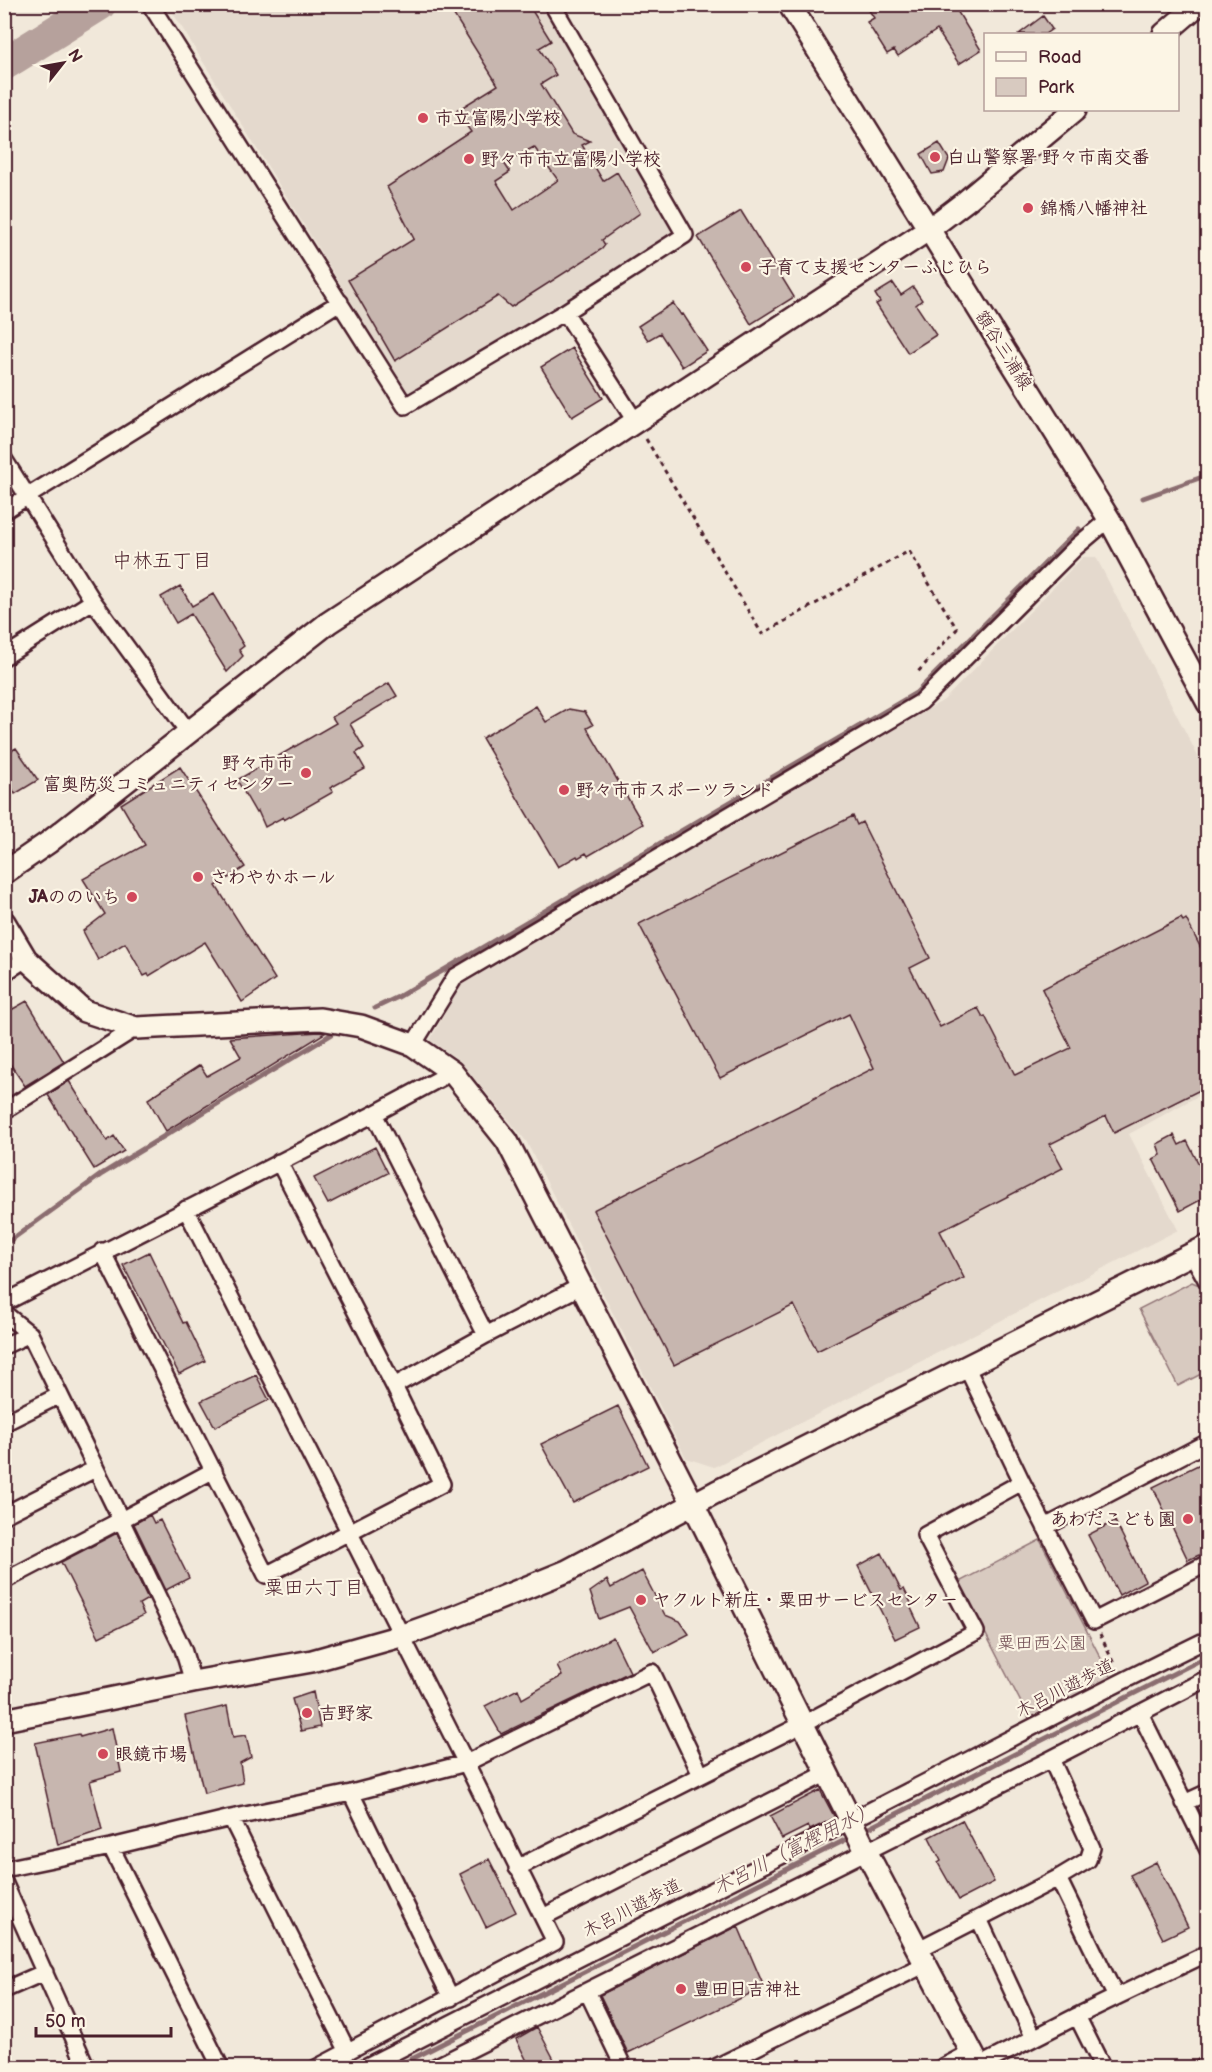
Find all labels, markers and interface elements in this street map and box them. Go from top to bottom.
north arrow [33,33,93,93]
legend [984,33,1179,111]
text: N [63,46,86,66]
text: Road [1038,47,1082,68]
text: Park [1038,77,1074,98]
place label: 市立富陽小学校 [435,108,561,129]
marker: 市立富陽小学校 [416,111,430,125]
place label: 白山警察署 野々市南交番 [947,147,1150,168]
place label: 野々市市立富陽小学校 [481,149,661,170]
marker: 白山警察署 野々市南交番 [928,150,942,164]
marker: 野々市市立富陽小学校 [462,152,476,166]
place label: 錦橋八幡神社 [1040,198,1148,219]
marker: 錦橋八幡神社 [1021,201,1035,215]
place label: 子育て支援センターふじひら [758,257,992,278]
marker: 子育て支援センターふじひら [739,260,753,274]
street label: 額谷三浦線 [971,307,1036,394]
district label: 中林五丁目 [112,549,212,573]
place label: 野々市市 富奥防災コミュニティセンター [43,753,294,795]
marker: 野々市市 富奥防災コミュニティセンター [299,766,313,780]
place label: 野々市市スポーツランド [576,780,774,801]
marker: 野々市市スポーツランド [557,783,571,797]
place label: さわやかホール [210,867,335,888]
marker: さわやかホール [191,870,205,884]
place label: JAののいち [28,887,120,908]
marker: JAののいち [125,890,139,904]
place label: あわだこども園 [1050,1509,1176,1530]
marker: あわだこども園 [1181,1512,1195,1526]
district label: 粟田六丁目 [264,1576,364,1600]
place label: ヤクルト新庄・粟田サービスセンター [653,1590,958,1611]
marker: ヤクルト新庄・粟田サービスセンター [634,1593,648,1607]
park label: 粟田西公園 [997,1633,1087,1654]
street label: 木呂川遊歩道 [1012,1655,1118,1722]
place label: 吉野家 [319,1703,373,1724]
marker: 吉野家 [300,1706,314,1720]
place label: 眼鏡市場 [115,1744,187,1765]
marker: 眼鏡市場 [96,1747,110,1761]
water label: 木呂川（富樫用水） [709,1797,880,1900]
street label: 木呂川遊歩道 [579,1875,685,1942]
place label: 豊田日吉神社 [693,1979,801,2000]
marker: 豊田日吉神社 [674,1982,688,1996]
scale bar [36,2000,171,2038]
text: 50 m [45,2011,86,2032]

